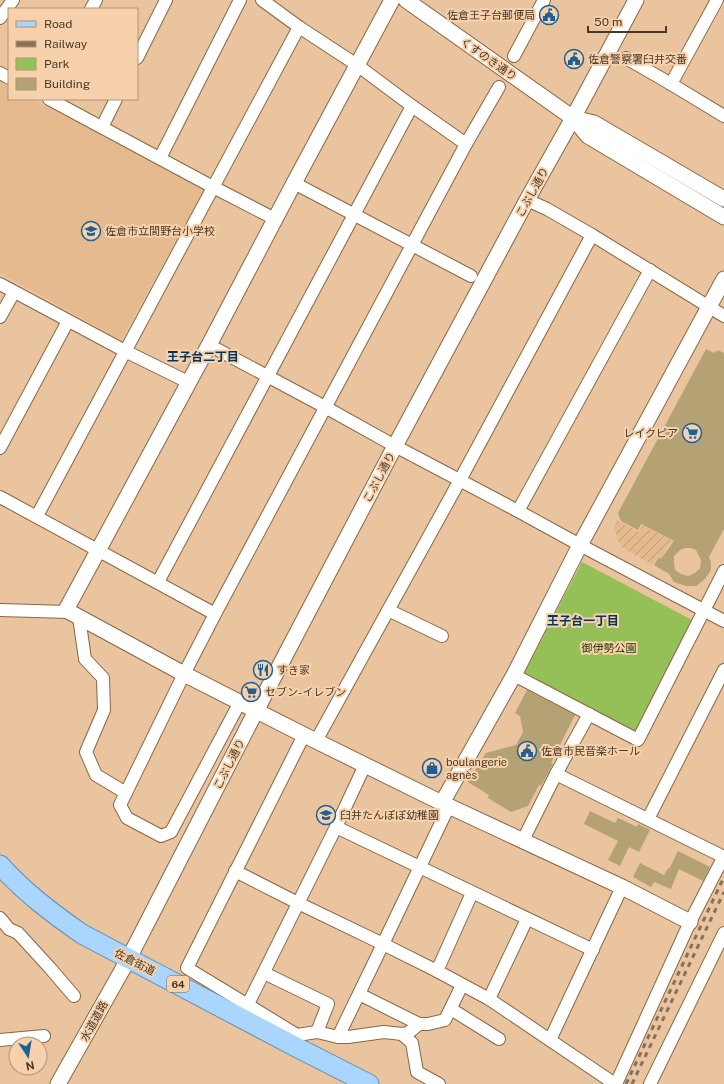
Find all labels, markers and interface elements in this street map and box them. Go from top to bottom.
public building icon: 佐倉王子台郵便局 [538,4,560,26]
legend [8,8,138,100]
scale bar [588,8,666,34]
place label: 佐倉王子台郵便局 [447,9,535,21]
text: 50 m [594,15,622,29]
text: Road [44,17,72,31]
street label: くすのき通り [459,35,519,83]
text: Railway [44,37,88,51]
public building icon: 佐倉警察署臼井交番 [563,48,585,70]
place label: 佐倉警察署臼井交番 [588,53,687,65]
text: Park [44,57,70,71]
text: Building [44,77,90,91]
street label: こぶし通り [513,165,551,219]
school or university icon: 佐倉市立間野台小学校 [80,220,102,242]
place label: 佐倉市立間野台小学校 [105,225,215,237]
district label: 王子台二丁目 [167,350,239,364]
supermarket icon: レイクピア [681,422,703,444]
place label: レイクピア [623,427,678,439]
street label: こぶし通り [361,450,397,504]
district label: 王子台一丁目 [547,614,619,628]
park label: 御伊勢公園 [581,642,637,654]
restaurant icon: すき家 [252,659,274,681]
place label: すき家 [277,664,310,676]
supermarket icon: セブン-イレブン [240,681,262,703]
place label: セブン-イレブン [265,686,346,698]
street label: こぶし通り [211,737,247,791]
public building icon: 佐倉市民音楽ホール [516,740,538,762]
place label: 佐倉市民音楽ホール [541,745,640,757]
place label: boulangerie agnès [446,756,507,781]
shop icon: boulangerie agnès [421,757,443,779]
school or university icon: 臼井たんぽぽ幼稚園 [315,804,337,826]
place label: 臼井たんぽぽ幼稚園 [340,809,439,821]
street label: 佐倉街道 [113,947,157,977]
road number: 64 [167,976,189,992]
street label: 水道道路 [78,999,110,1043]
north arrow [8,1036,48,1076]
text: N [25,1059,36,1073]

